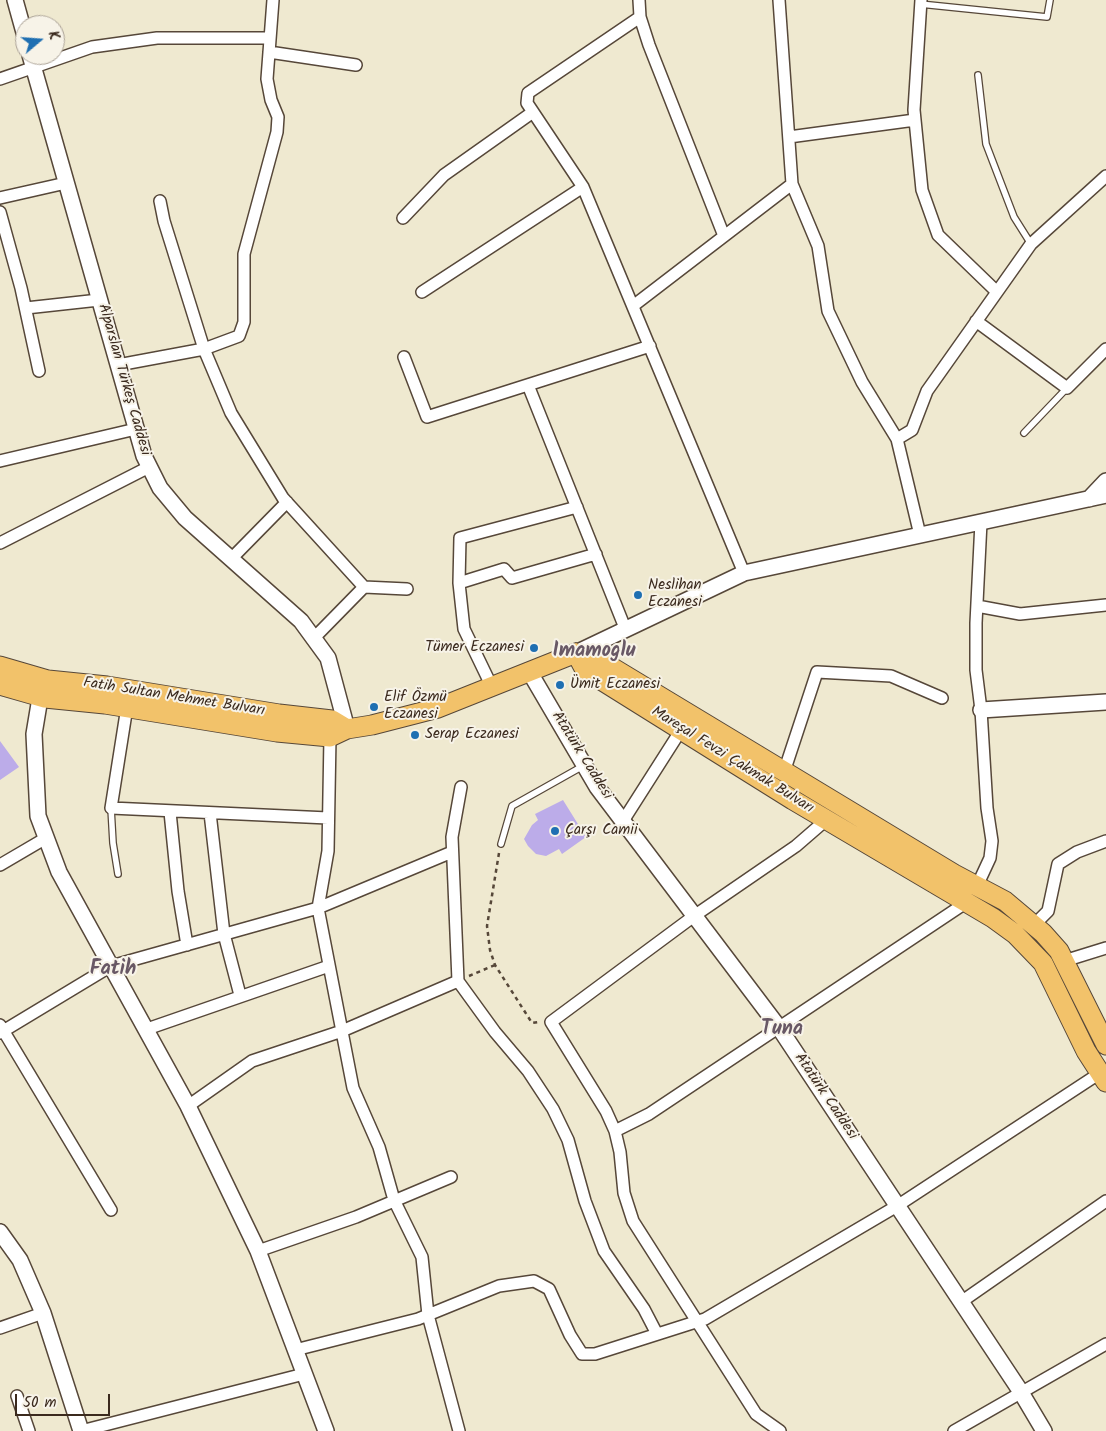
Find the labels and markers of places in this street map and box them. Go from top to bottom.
place label: Neslihan Eczanesi [648,577,702,612]
marker: Neslihan Eczanesi [632,589,644,601]
place label: Tümer Eczanesi [425,639,524,657]
marker: Tümer Eczanesi [528,642,540,654]
place label: Ümit Eczanesi [570,676,660,694]
marker: Ümit Eczanesi [554,679,566,691]
place label: Elif Özmü Eczanesi [384,689,447,724]
marker: Elif Özmü Eczanesi [368,701,380,713]
place label: Serap Eczanesi [425,726,519,744]
marker: Serap Eczanesi [409,729,421,741]
place label: Çarşı Camii [565,822,637,840]
marker: Çarşı Camii [549,825,561,837]

